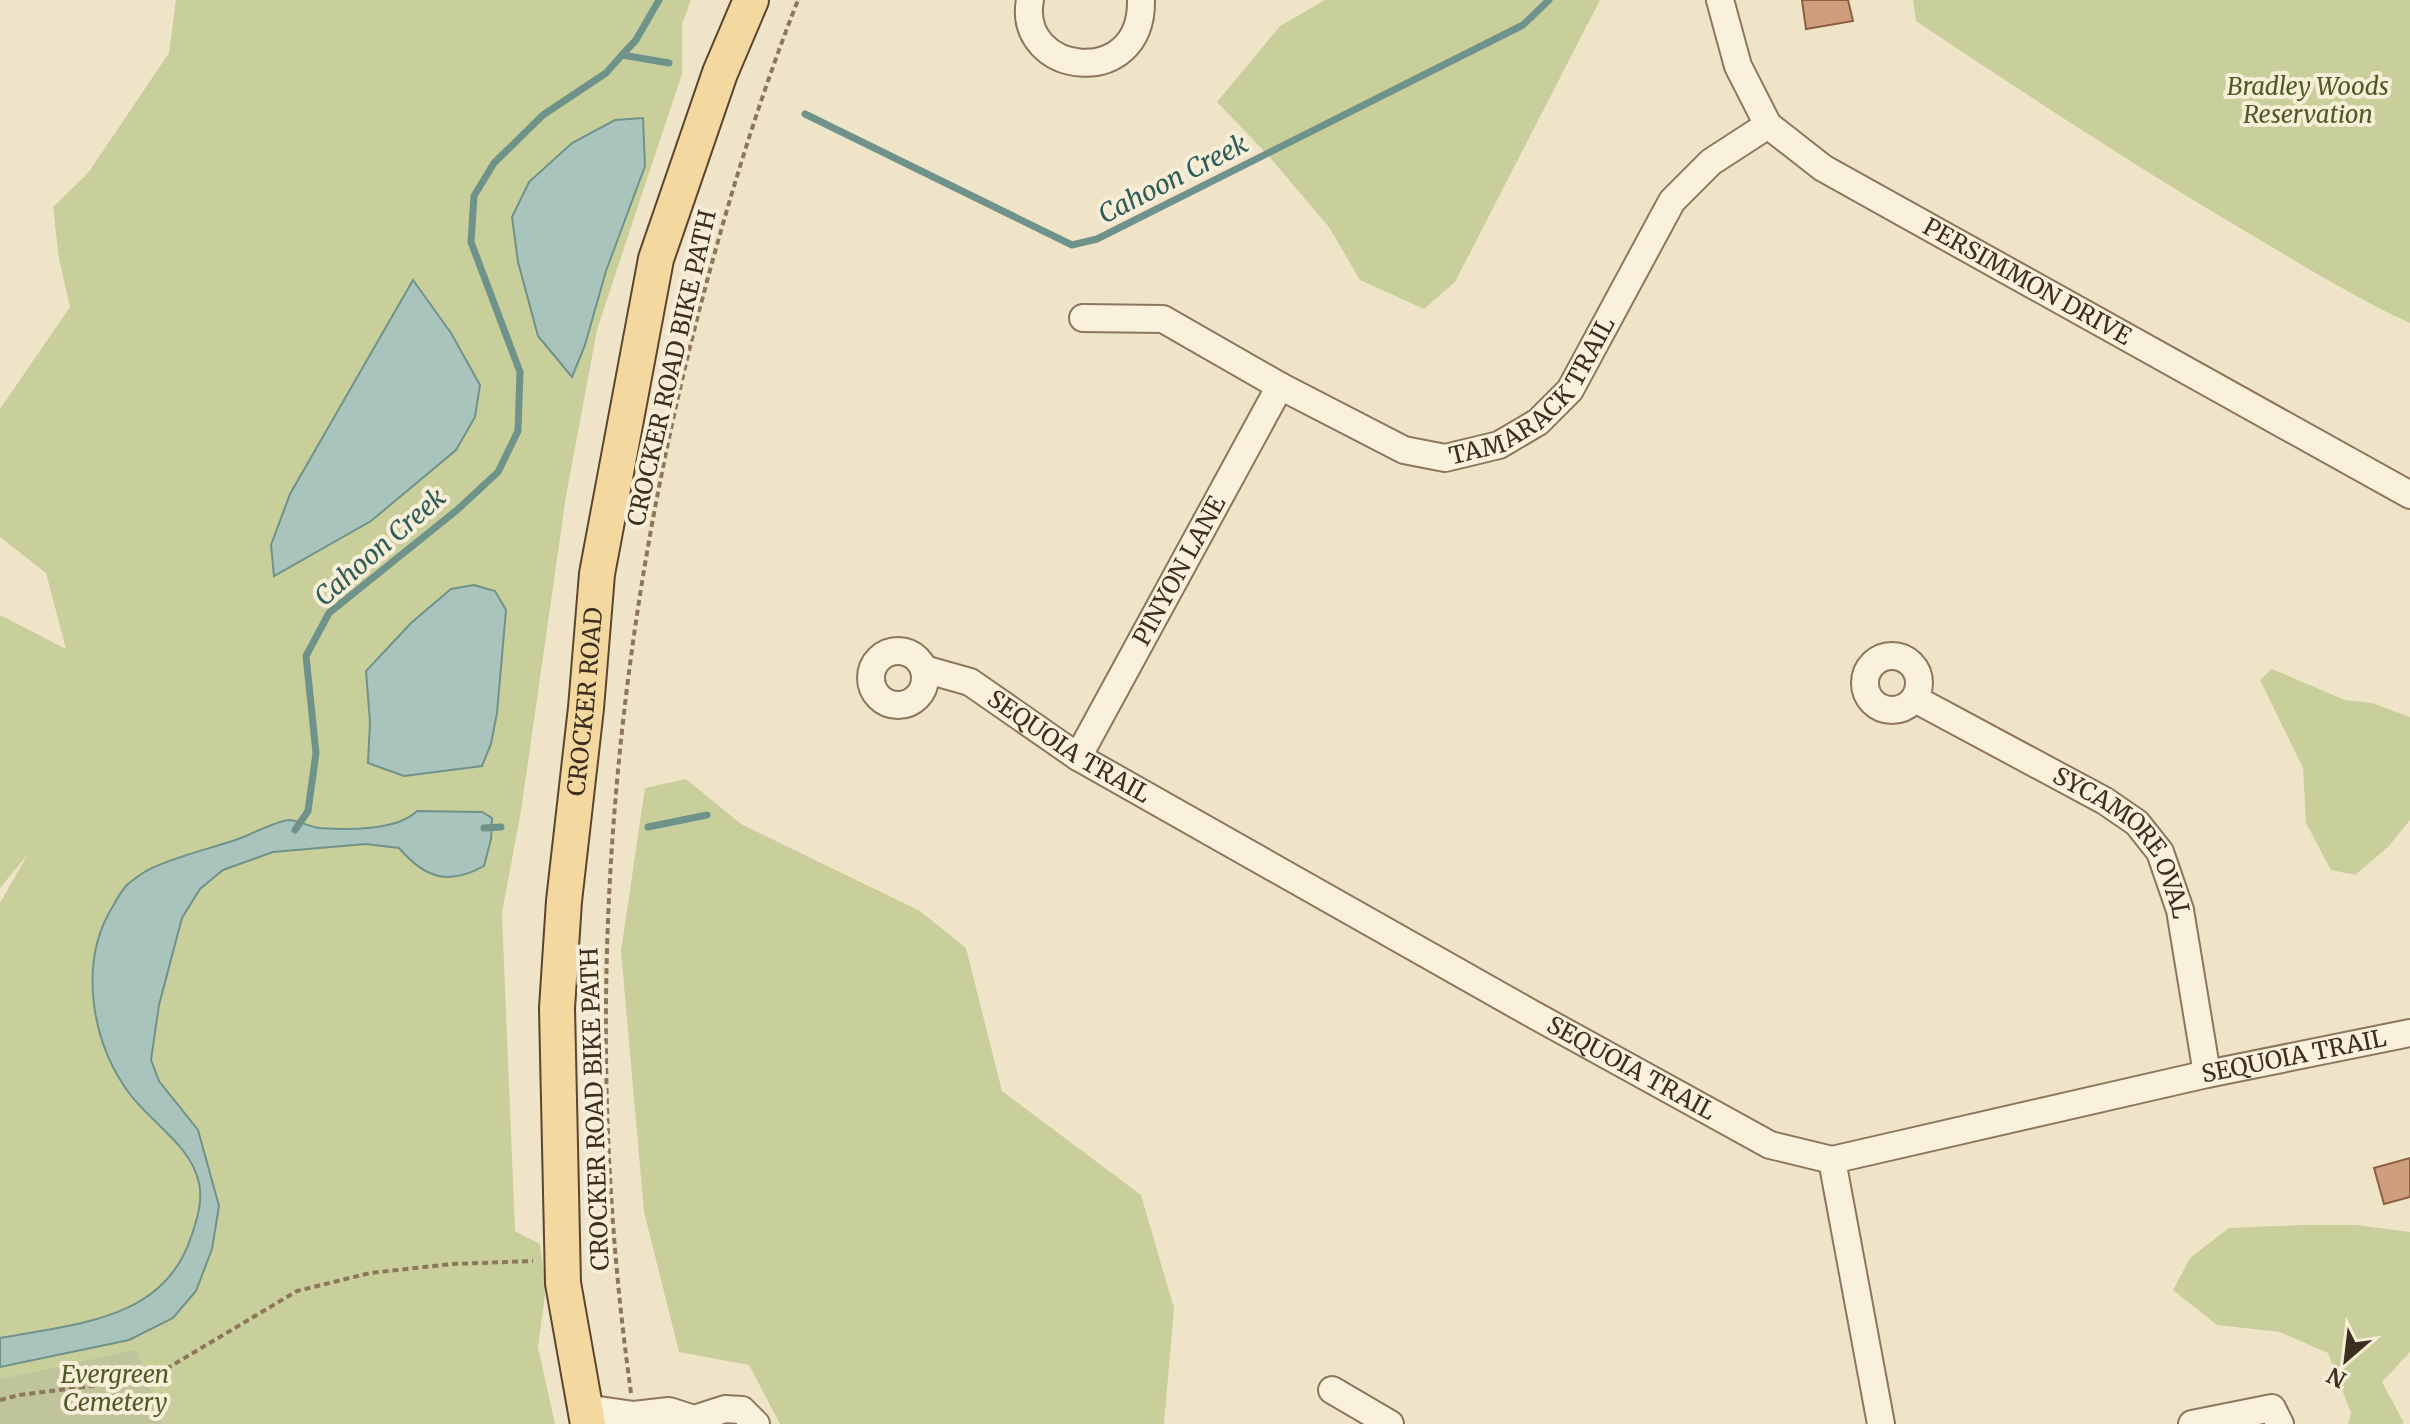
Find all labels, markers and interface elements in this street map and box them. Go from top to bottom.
park label: Bradley Woods Reservation [2227,71,2389,130]
water label: Cahoon Creek [1092,127,1253,230]
street label: CROCKER ROAD BIKE PATH [620,207,723,529]
street label: PERSIMMON DRIVE [1918,211,2138,352]
street label: TAMARACK TRAIL [1446,311,1622,471]
water label: Cahoon Creek [307,481,452,613]
street label: PINYON LANE [1126,490,1233,651]
street label: CROCKER ROAD [560,606,609,798]
street label: SEQUOIA TRAIL [981,683,1156,810]
street label: SYCAMORE OVAL [2048,760,2197,921]
street label: CROCKER ROAD BIKE PATH [573,947,616,1271]
street label: SEQUOIA TRAIL [1542,1009,1721,1127]
street label: SEQUOIA TRAIL [2199,1022,2389,1090]
north arrow [2306,1320,2386,1400]
park label: Evergreen Cemetery [61,1359,169,1418]
text: N [2322,1361,2351,1394]

